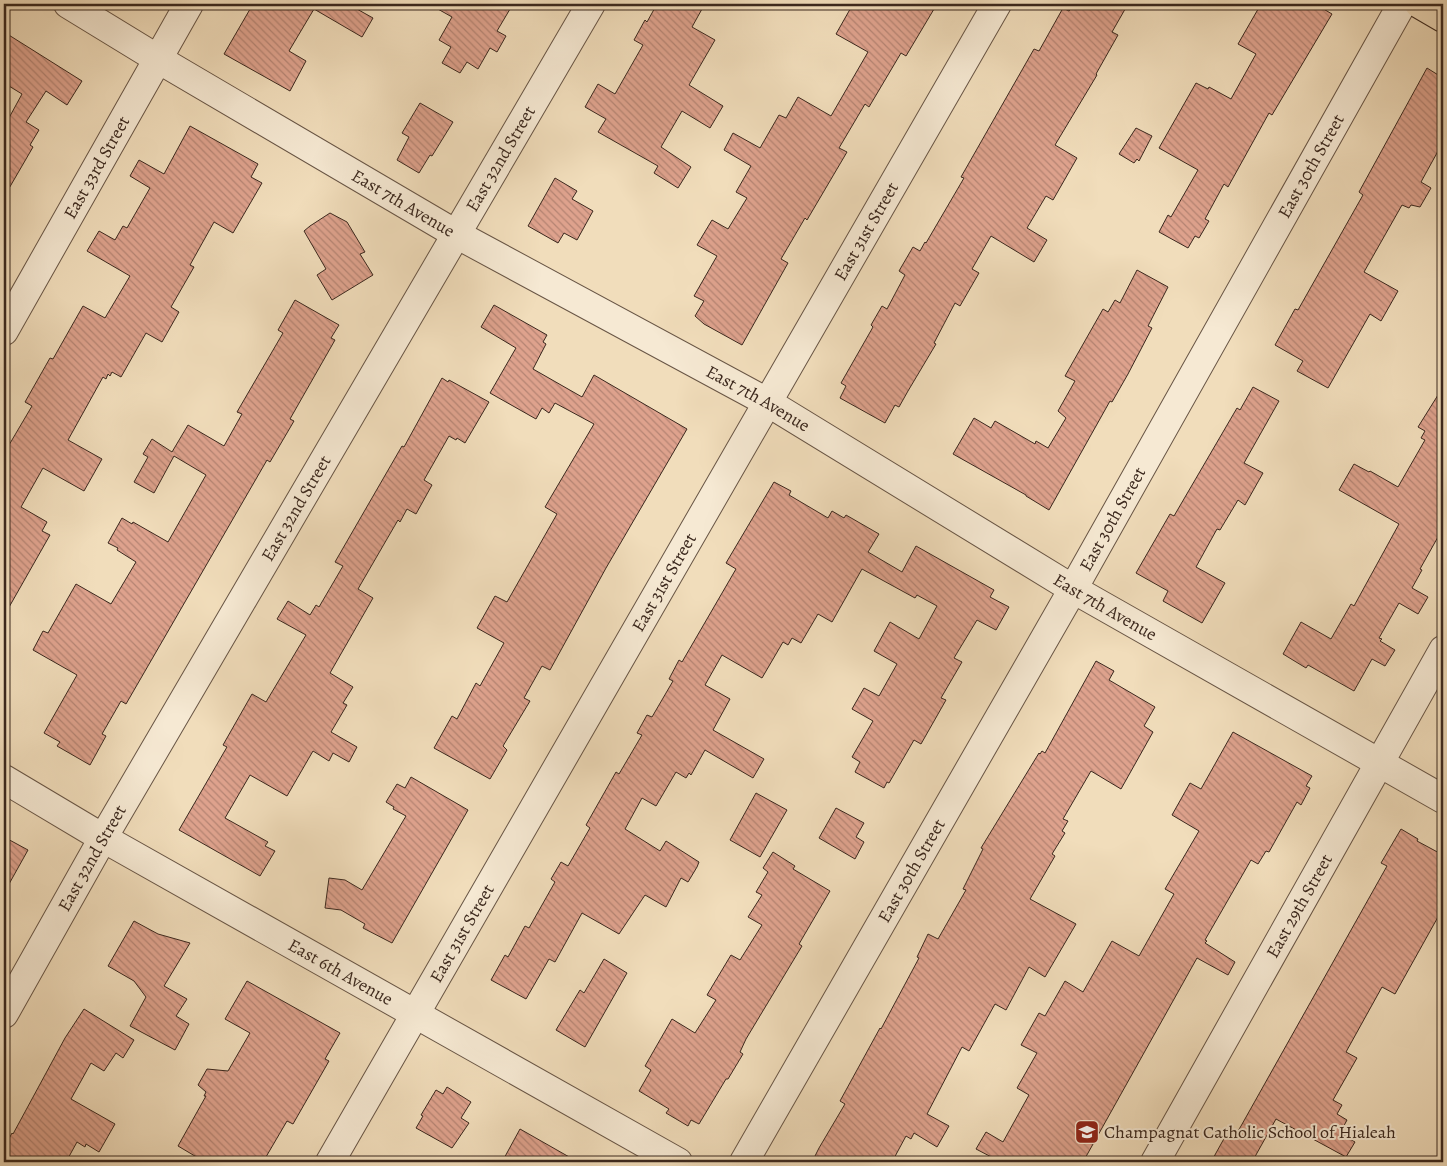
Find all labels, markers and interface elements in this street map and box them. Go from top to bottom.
street label: East 32nd Street [460,101,541,216]
street label: East 30th Street [1272,110,1350,222]
street label: East 33rd Street [58,111,135,223]
street label: East 7th Avenue [347,163,459,243]
street label: East 31st Street [828,178,904,285]
street label: East 7th Avenue [702,359,815,437]
street label: East 32nd Street [256,451,336,566]
street label: East 30th Street [1073,463,1151,575]
street label: East 31st Street [626,529,702,636]
street label: East 7th Avenue [1049,568,1161,646]
street label: East 32nd Street [52,800,132,916]
street label: East 30th Street [872,814,951,927]
street label: East 29th Street [1260,849,1338,962]
street label: East 31st Street [424,879,500,987]
street label: East 6th Avenue [284,933,397,1011]
school or university icon: Champagnat Catholic School of Hialeah [1074,1119,1100,1145]
place label: Champagnat Catholic School of Hialeah [1104,1120,1396,1144]

